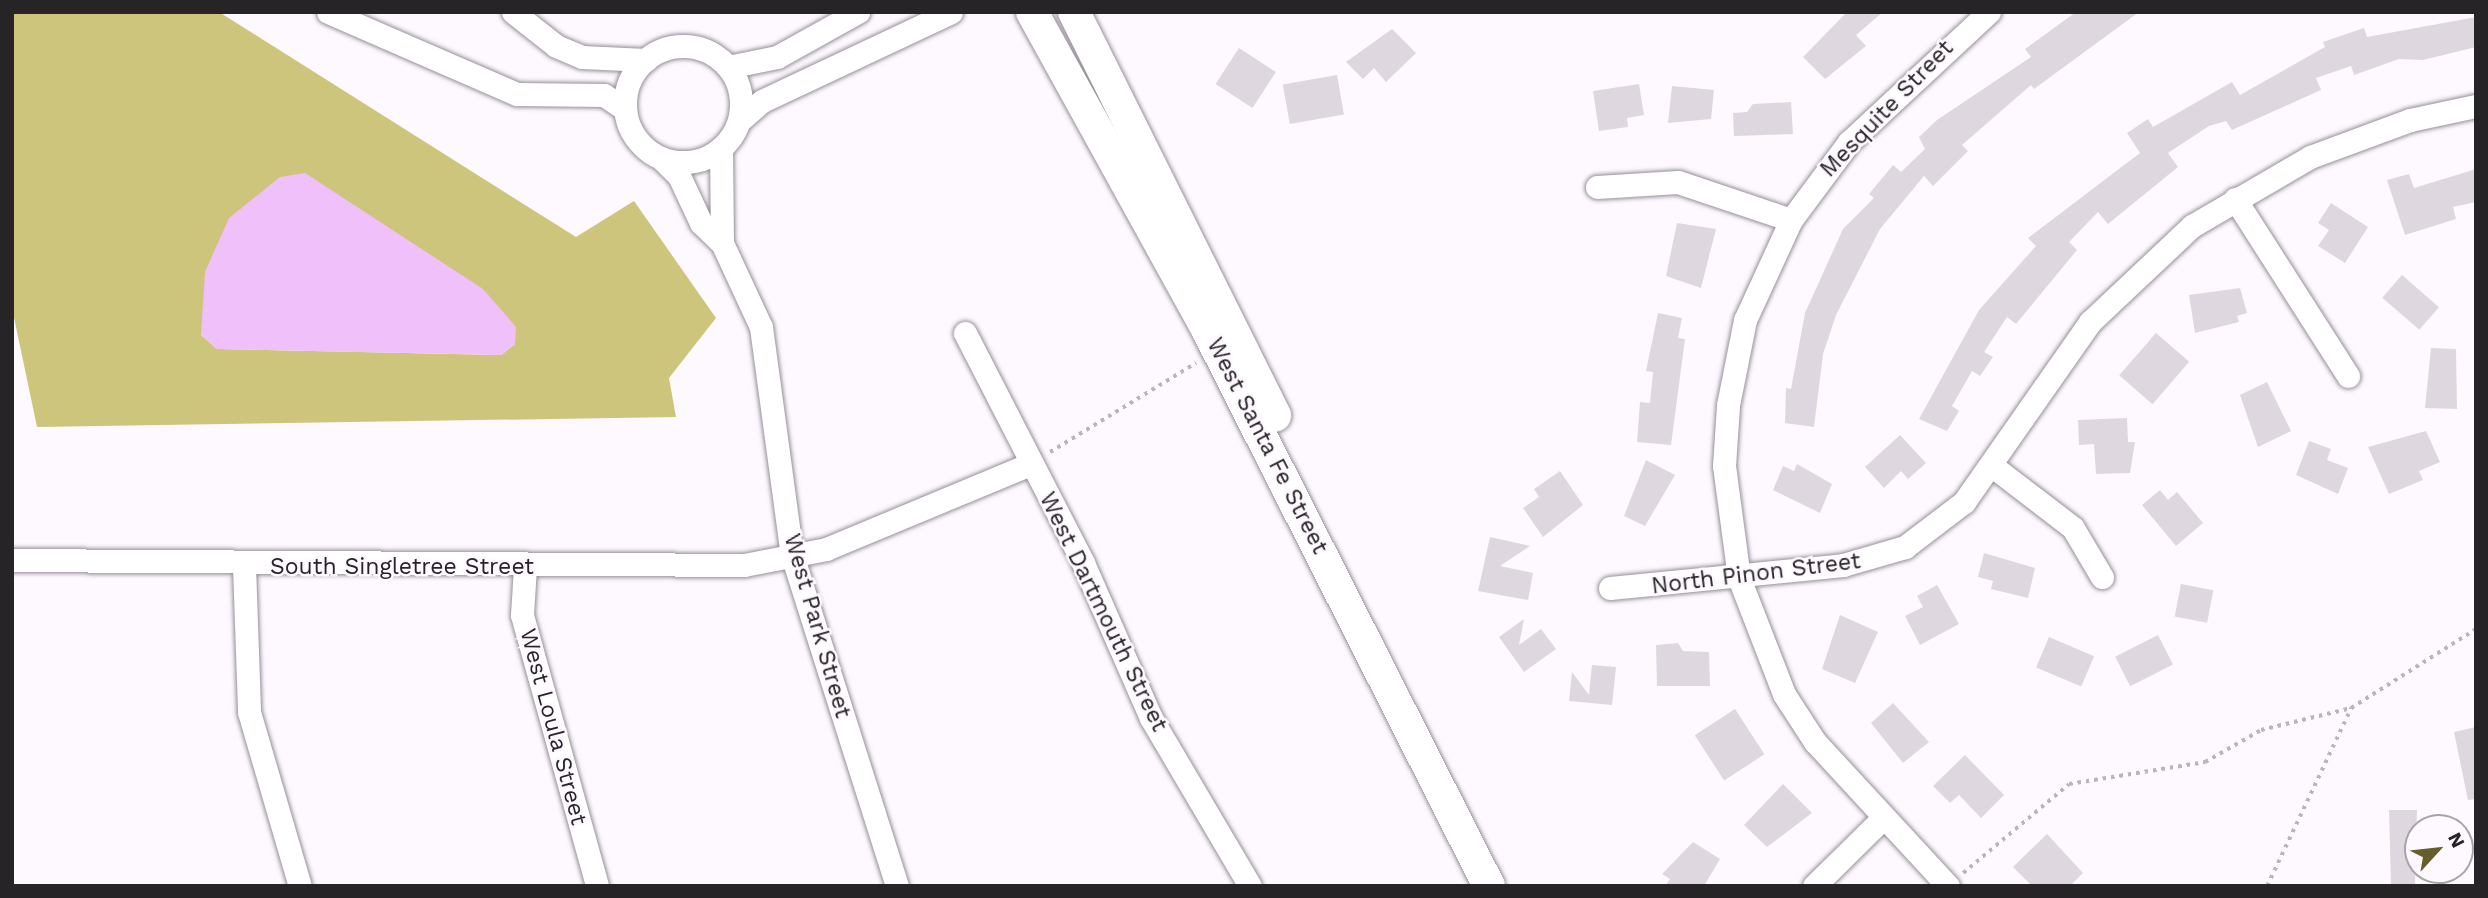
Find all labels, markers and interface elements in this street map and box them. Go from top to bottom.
street label: Mesquite Street [1815,35,1959,183]
street label: West Santa Fe Street [1200,333,1334,559]
street label: West Dartmouth Street [1033,488,1173,736]
street label: West Park Street [777,531,857,721]
street label: North Pinon Street [1650,547,1862,601]
street label: South Singletree Street [270,553,534,581]
street label: West Loula Street [513,626,593,828]
north arrow [2404,814,2474,884]
text: N [2443,829,2470,852]

